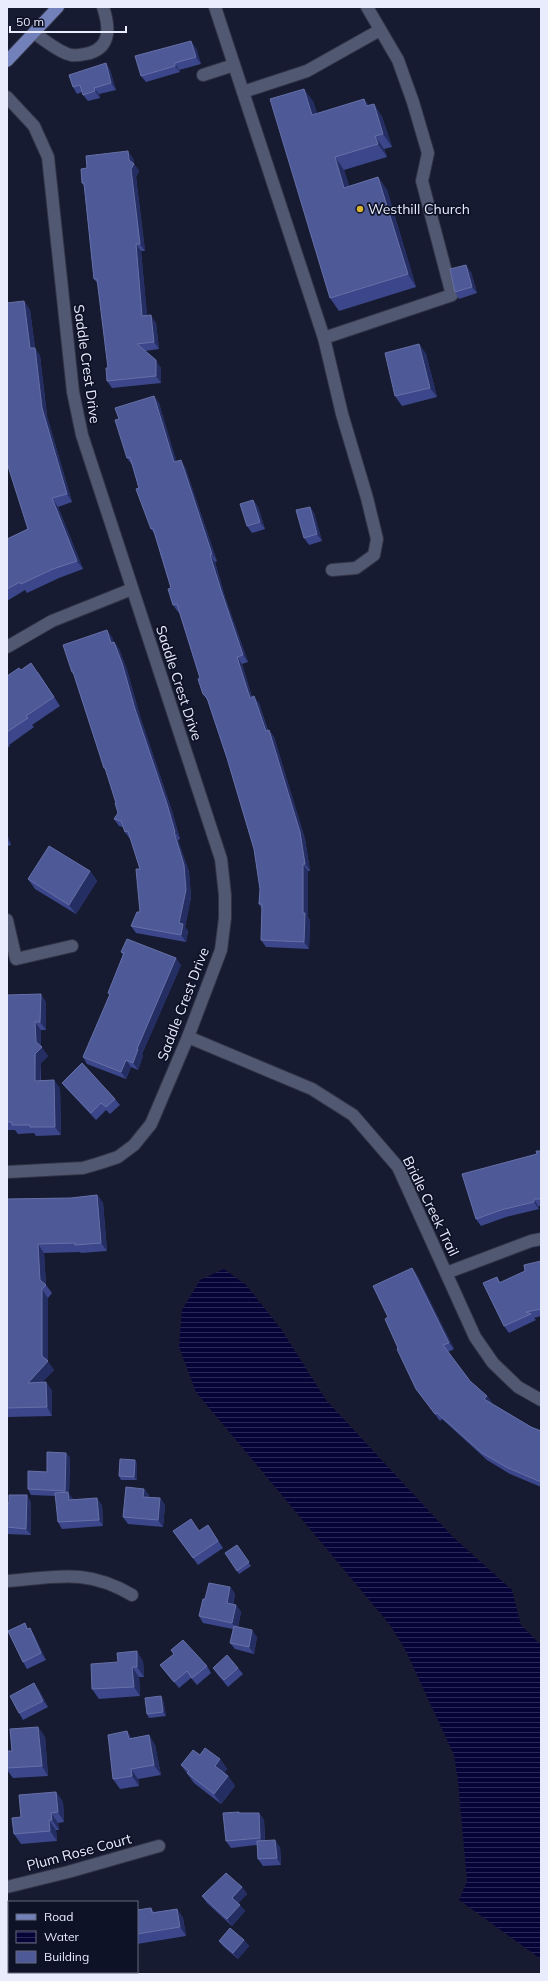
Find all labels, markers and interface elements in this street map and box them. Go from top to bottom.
scale bar [10,8,126,34]
text: 50 m [16,14,44,29]
place label: Westhill Church [368,200,470,218]
marker: Westhill Church [355,204,365,214]
street label: Saddle Crest Drive [70,303,104,425]
street label: Saddle Crest Drive [152,623,206,743]
street label: Saddle Crest Drive [153,945,213,1063]
street label: Bridle Creek Trail [399,1153,463,1259]
street label: Plum Rose Court [25,1829,133,1875]
legend [8,1901,138,1973]
text: Road [44,1909,73,1924]
text: Water [44,1929,80,1944]
text: Building [44,1949,89,1964]

